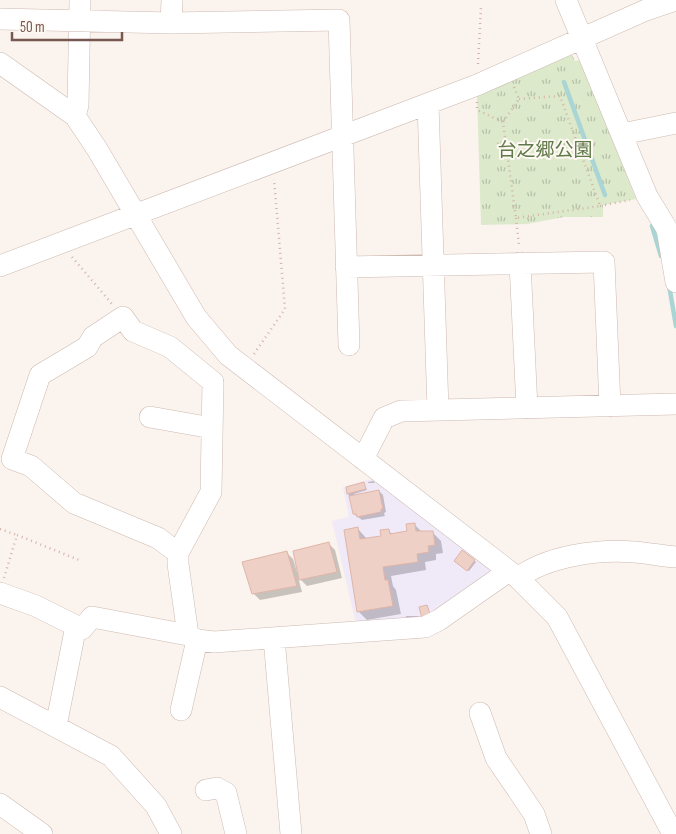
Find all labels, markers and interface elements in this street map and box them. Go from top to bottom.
scale bar [12,10,122,42]
text: 50 m [20,18,45,37]
park label: 台之郷公園 [497,139,593,162]

